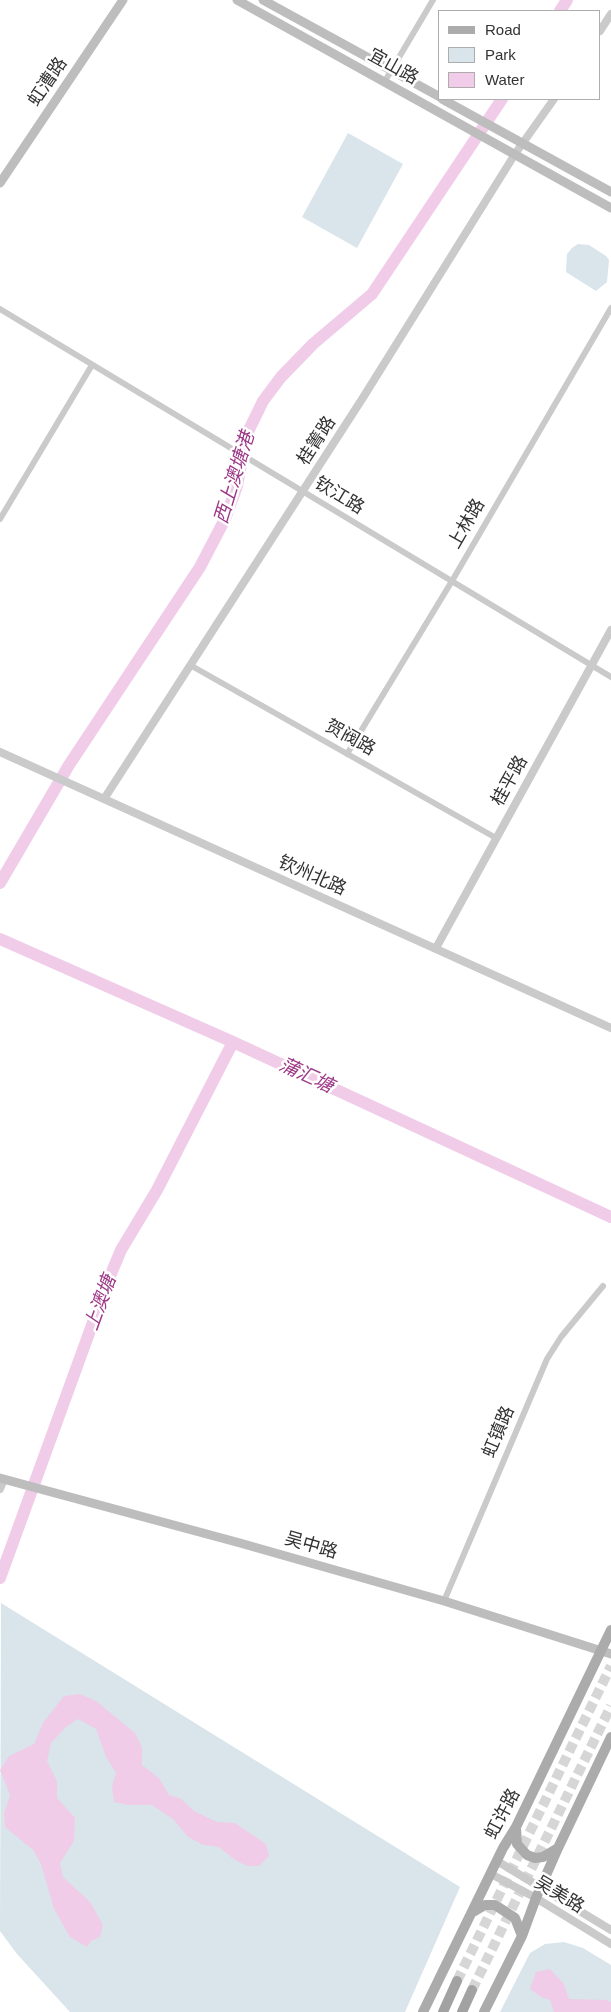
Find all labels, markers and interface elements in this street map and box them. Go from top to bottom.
legend [438,10,601,100]
text: Road [485,21,521,38]
street label: 宜山路 [364,44,422,90]
text: Park [485,46,516,63]
street label: 虹漕路 [24,54,72,110]
text: Water [485,71,524,88]
street label: 桂箐路 [293,412,341,470]
water label: 西上澳塘港 [210,429,260,527]
street label: 钦江路 [310,473,368,519]
street label: 上林路 [444,495,490,553]
street label: 贺阀路 [321,715,379,761]
street label: 桂平路 [487,752,533,810]
street label: 钦州北路 [275,851,349,901]
water label: 蒲汇塘 [275,1054,337,1098]
water label: 上澳塘 [81,1272,121,1334]
street label: 虹镇路 [479,1403,519,1461]
street label: 吴中路 [282,1528,340,1564]
street label: 虹许路 [481,1785,525,1843]
street label: 吴美路 [530,1872,588,1918]

